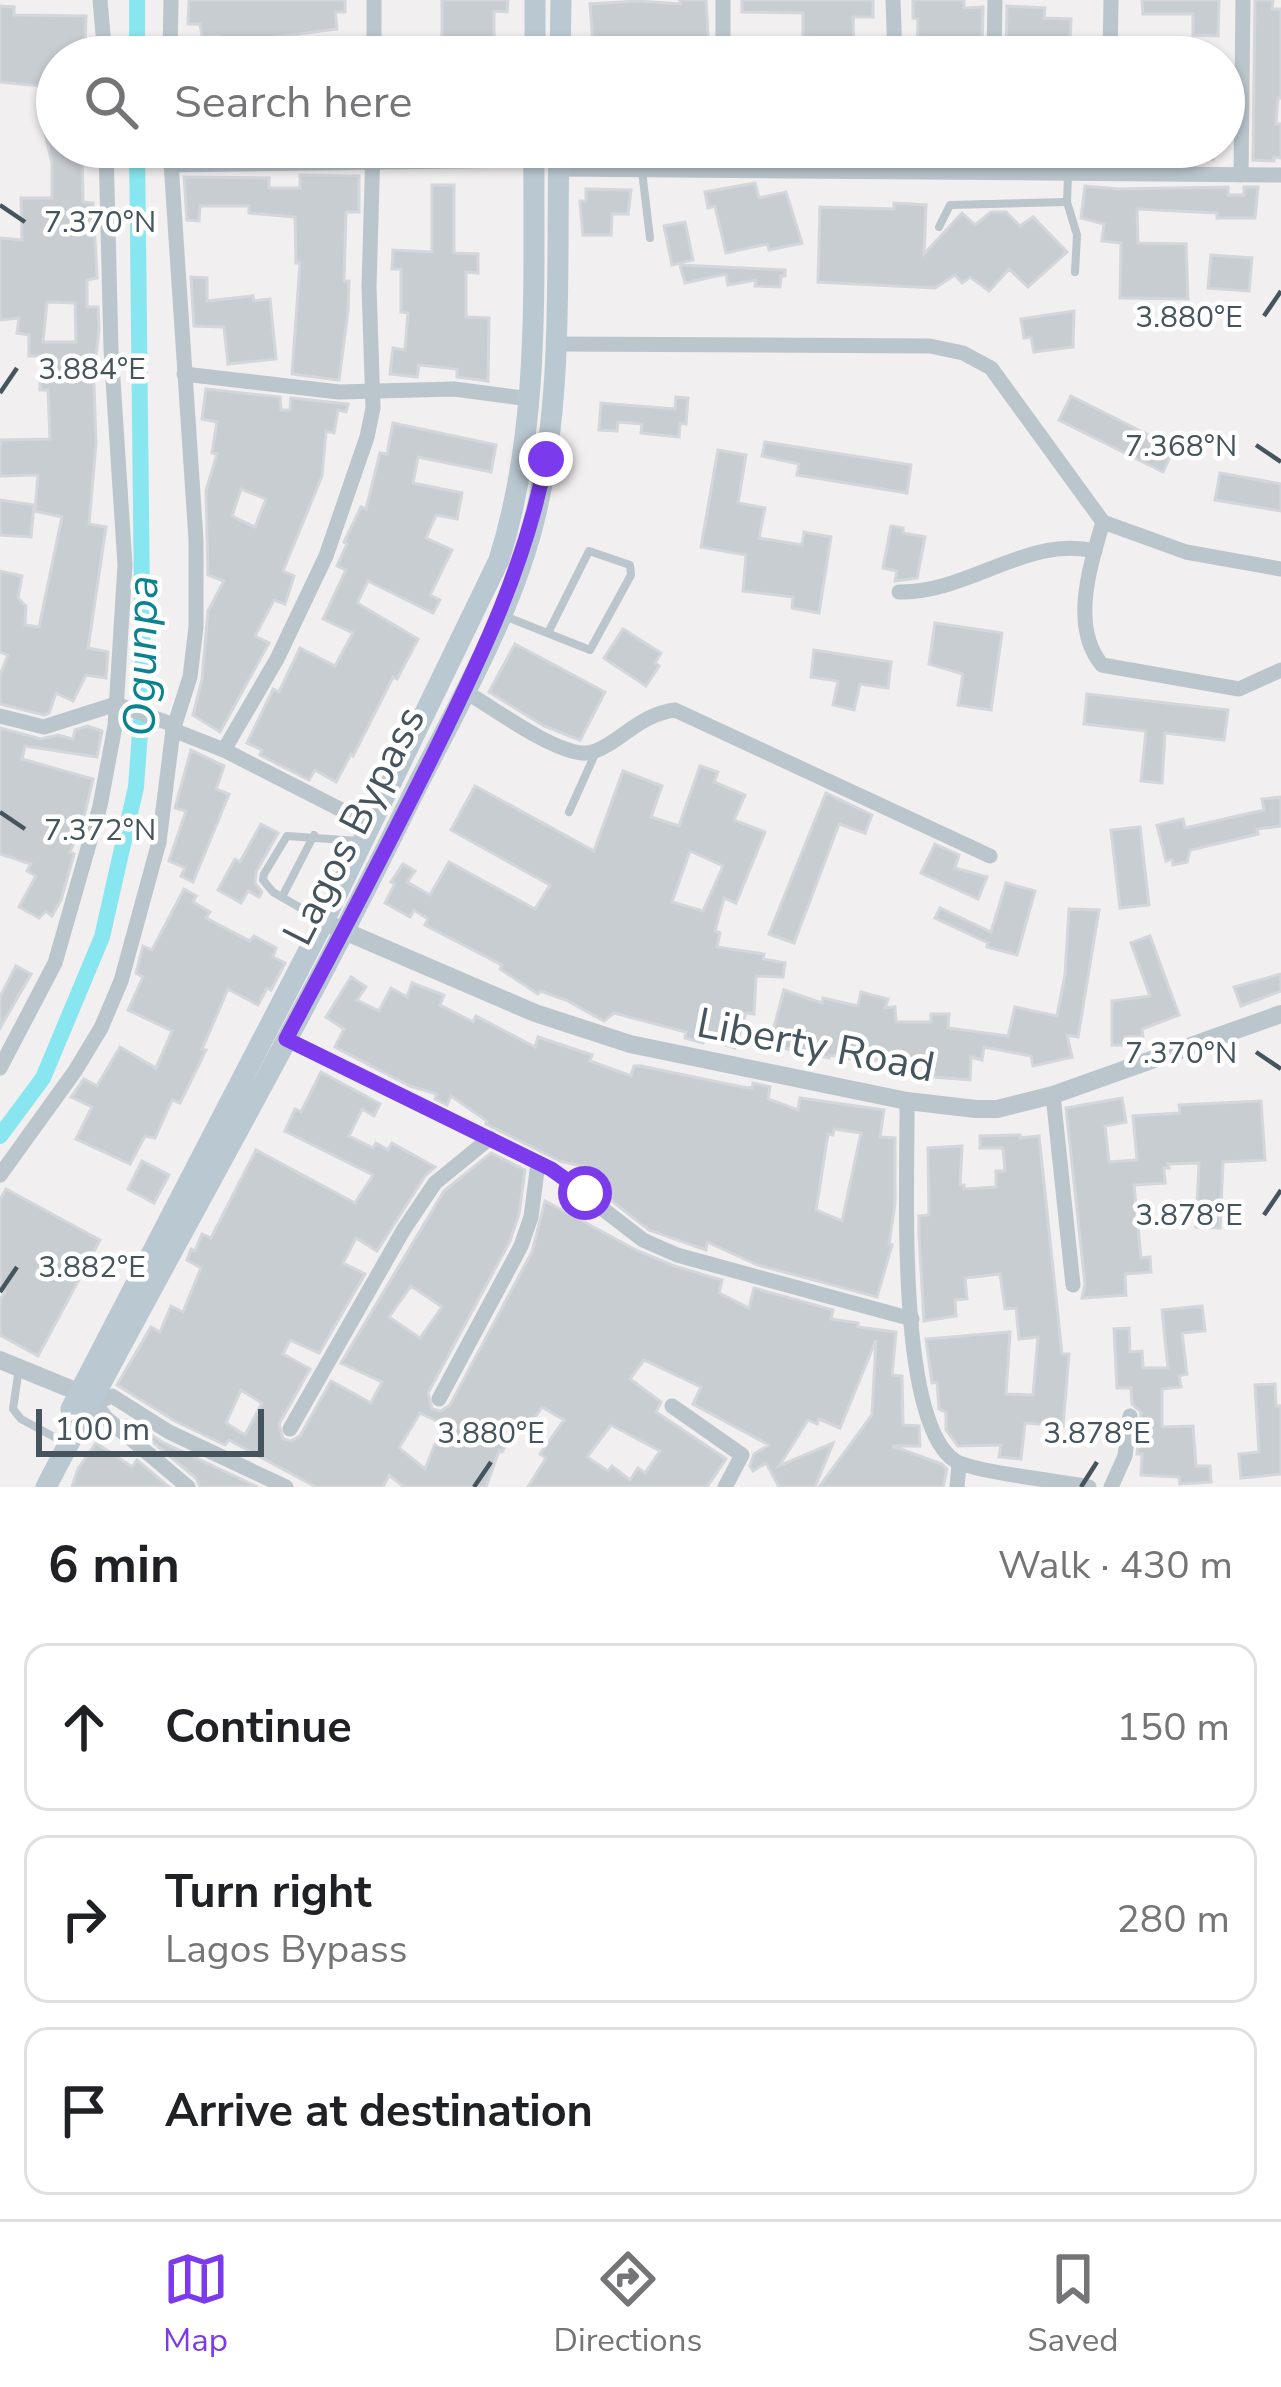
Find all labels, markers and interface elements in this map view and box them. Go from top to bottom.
search box [36,36,1245,168]
icon: search [78,69,144,135]
text: Search here [174,72,413,133]
text: 7.370°N [44,202,156,243]
text: 3.880°E [1135,297,1243,338]
text: 3.884°E [38,349,146,390]
text: 7.368°N [1125,426,1237,467]
route end [519,432,573,486]
water label: Ogunpa [110,575,173,737]
street label: Lagos Bypass [270,696,439,955]
text: 7.372°N [44,810,156,851]
street label: Liberty Road [692,995,939,1096]
text: 7.370°N [1125,1033,1237,1074]
route start [558,1166,612,1220]
text: 3.878°E [1135,1195,1243,1236]
text: 3.882°E [38,1247,146,1288]
scale bar [36,1403,264,1456]
text: 100 m [54,1407,150,1452]
text: 3.880°E [437,1413,545,1454]
text: 3.878°E [1043,1413,1151,1454]
text: 6 min [48,1530,180,1600]
text: Walk · 430 m [998,1539,1233,1592]
icon: ahead [51,1694,117,1760]
text: Continue [165,1697,352,1758]
text: 150 m [1116,1701,1230,1754]
text: Turn right [165,1862,372,1923]
icon: right [51,1886,117,1952]
text: 280 m [1116,1893,1230,1946]
text: Lagos Bypass [165,1923,408,1976]
icon: arrive [51,2078,117,2144]
text: Arrive at destination [165,2081,593,2142]
tab: Map [163,2246,229,2363]
tab: Directions [554,2246,702,2363]
tab: Saved [1027,2246,1118,2363]

